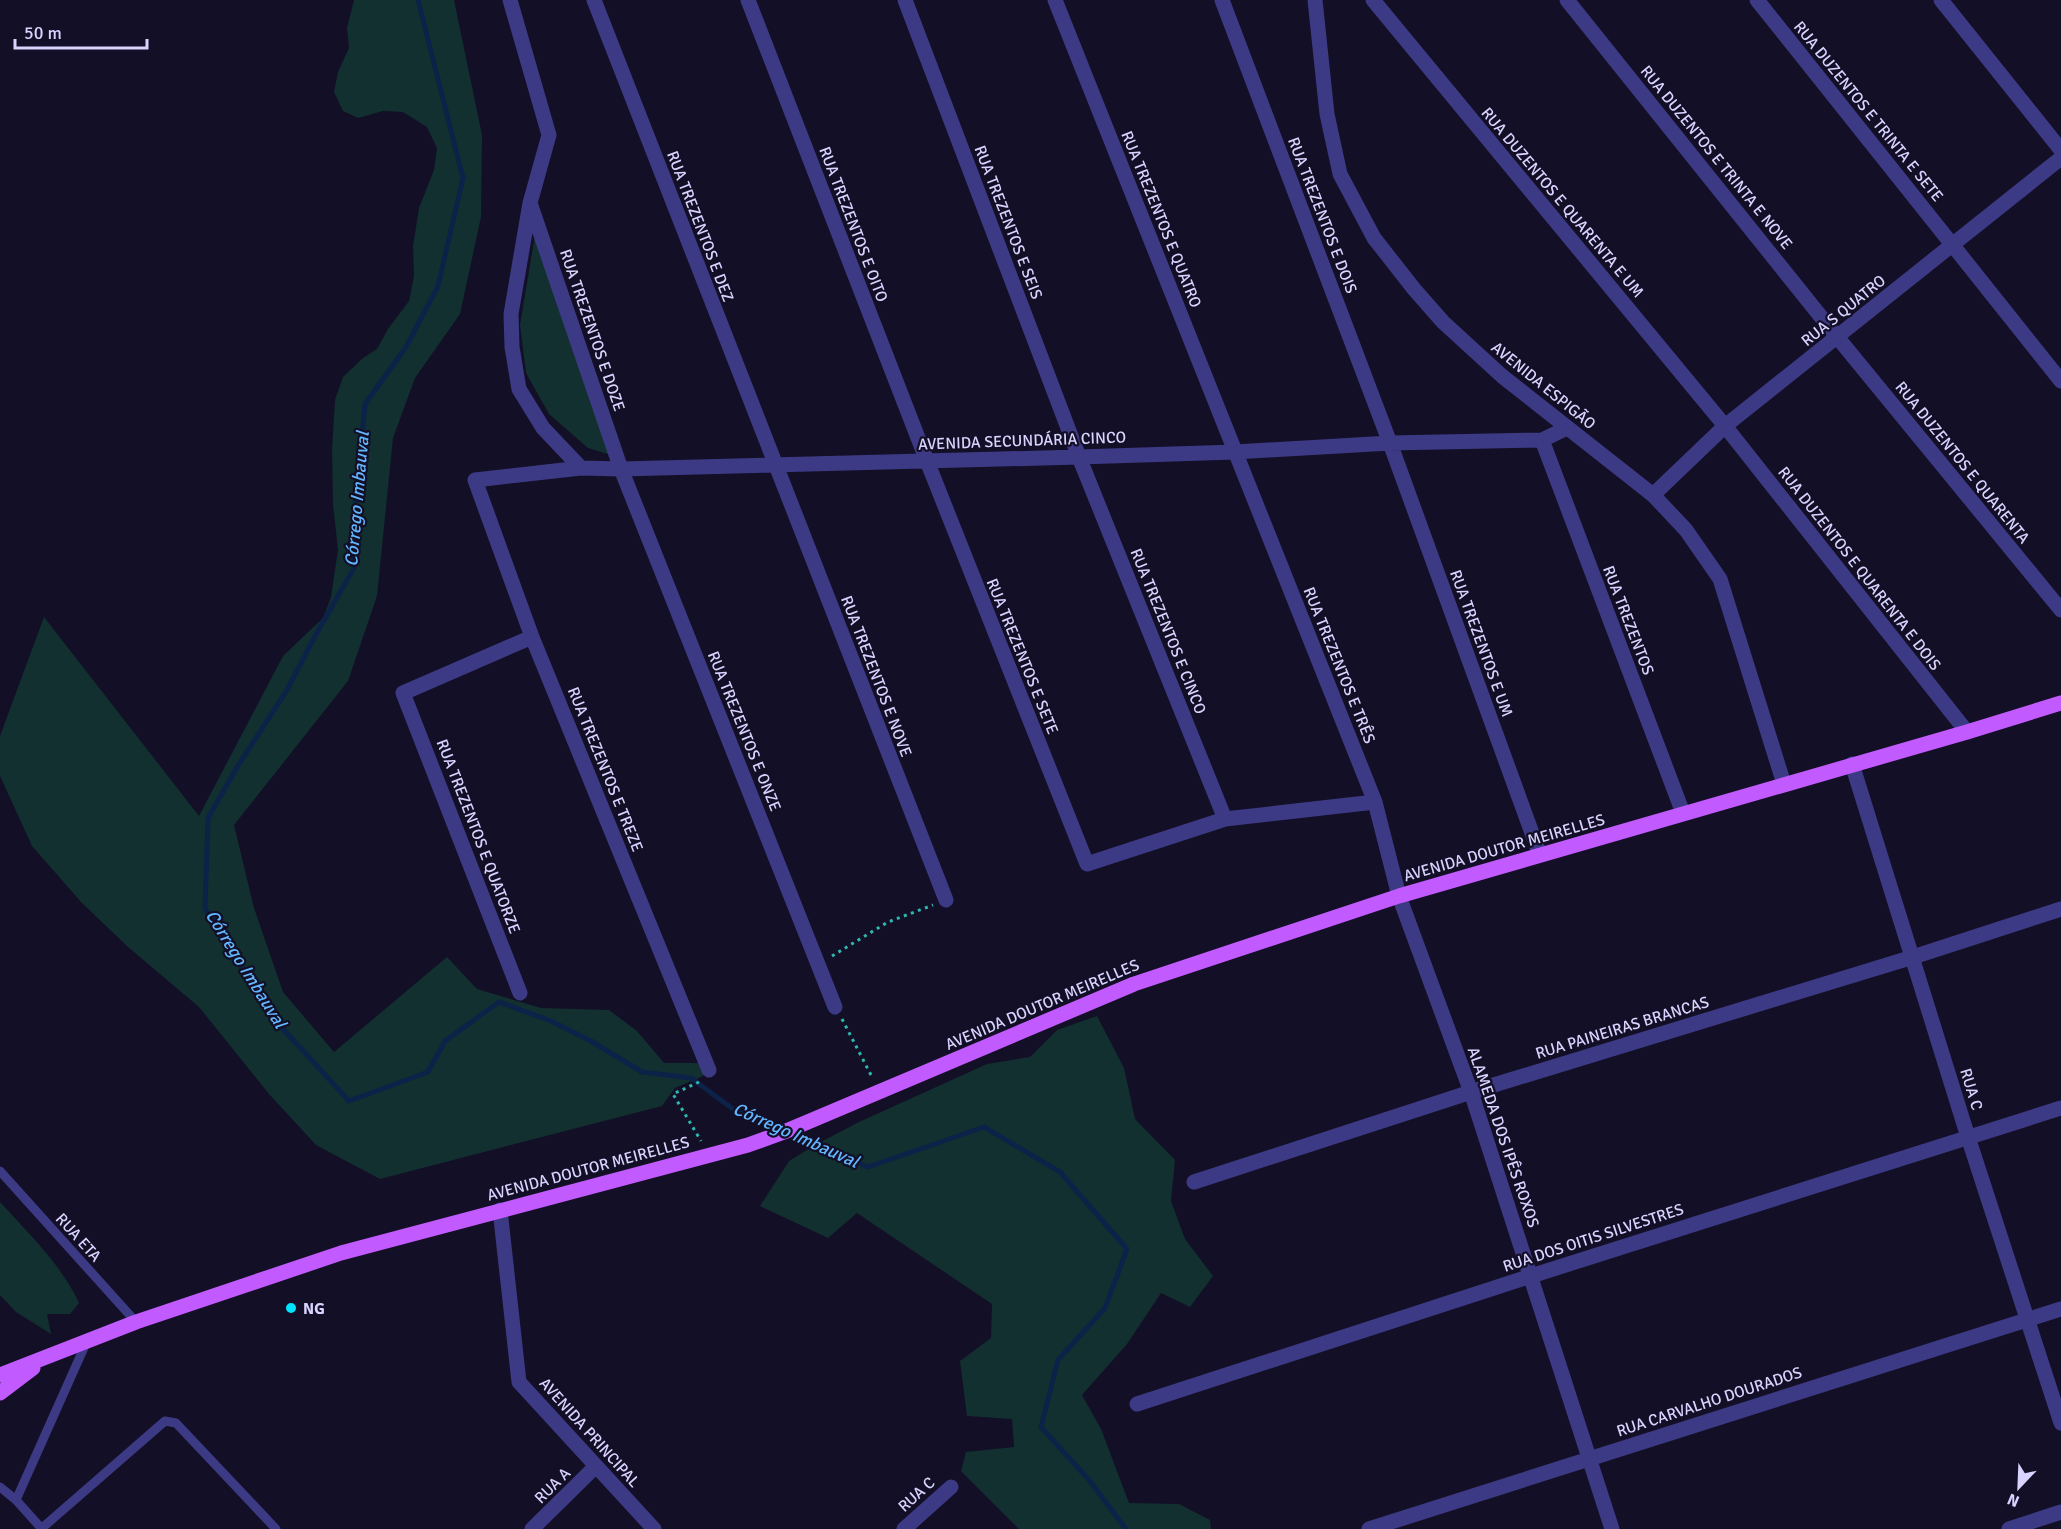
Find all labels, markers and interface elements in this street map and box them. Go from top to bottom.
scale bar [15,12,147,50]
street label: RUA DUZENTOS E TRINTA E SETE [1789,17,1947,206]
text: 50 m [24,22,62,44]
street label: RUA DUZENTOS E TRINTA E NOVE [1636,62,1797,254]
street label: RUA DUZENTOS E QUARENTA E UM [1477,103,1648,302]
street label: RUA TREZENTOS E QUATRO [1116,128,1206,311]
street label: RUA TREZENTOS E DOIS [1283,134,1361,297]
street label: RUA TREZENTOS E SEIS [970,143,1047,302]
street label: RUA TREZENTOS E OITO [814,144,892,305]
street label: RUA TREZENTOS E DEZ [662,148,738,305]
street label: RUA TREZENTOS E DOZE [555,247,629,414]
street label: RUA S QUATRO [1797,271,1890,351]
street label: AVENIDA ESPIGÃO [1487,338,1600,434]
street label: RUA DUZENTOS E QUARENTA [1891,378,2034,548]
street label: AVENIDA SECUNDÁRIA CINCO [918,427,1126,455]
water label: Córrego Imbauval [340,429,374,567]
street label: RUA DUZENTOS E QUARENTA E DOIS [1773,463,1945,675]
street label: RUA TREZENTOS E CINCO [1126,546,1210,717]
street label: RUA TREZENTOS [1598,563,1658,678]
street label: RUA TREZENTOS E UM [1445,567,1517,720]
street label: RUA TREZENTOS E SETE [982,576,1063,737]
street label: RUA TREZENTOS E TRÊS [1299,584,1380,747]
street label: RUA TREZENTOS E NOVE [836,593,916,760]
street label: RUA TREZENTOS E ONZE [703,648,785,814]
street label: RUA TREZENTOS E TREZE [563,684,647,855]
street label: RUA TREZENTOS E QUATORZE [432,736,524,936]
street label: AVENIDA DOUTOR MEIRELLES [1401,810,1607,886]
water label: Córrego Imbauval [201,906,292,1034]
street label: AVENIDA DOUTOR MEIRELLES [942,955,1142,1055]
street label: RUA PAINEIRAS BRANCAS [1533,992,1712,1064]
street label: ALAMEDA DOS IPÊS ROXOS [1463,1044,1543,1230]
street label: RUA C [1955,1066,1987,1113]
water label: Córrego Imbauval [730,1097,864,1173]
street label: AVENIDA DOUTOR MEIRELLES [485,1132,692,1206]
street label: RUA DOS OITIS SILVESTRES [1500,1199,1686,1277]
street label: RUA ETA [51,1209,106,1266]
place label: NG [303,1299,325,1319]
marker: NG [284,1301,298,1315]
street label: RUA CARVALHO DOURADOS [1614,1362,1805,1441]
street label: AVENIDA PRINCIPAL [535,1374,644,1492]
north arrow [1989,1457,2049,1517]
street label: RUA A [530,1463,575,1508]
street label: RUA C [894,1473,939,1516]
text: N [2004,1489,2023,1511]

